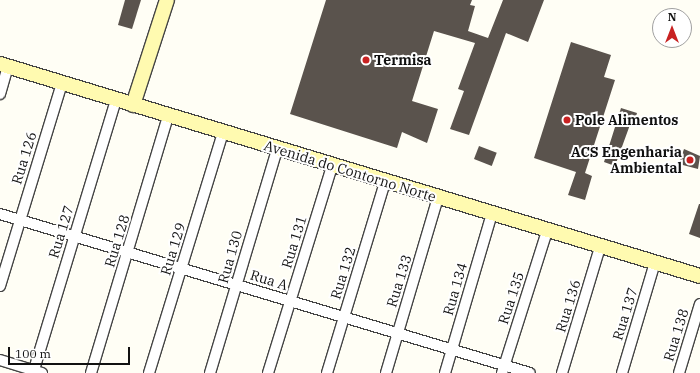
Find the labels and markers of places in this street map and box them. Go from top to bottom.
place label: Termisa [374,52,432,68]
marker: Termisa [361,55,371,65]
place label: Pole Alimentos [575,112,678,128]
marker: Pole Alimentos [562,115,572,125]
place label: ACS Engenharia Ambiental [571,144,682,176]
marker: ACS Engenharia Ambiental [685,155,695,165]

